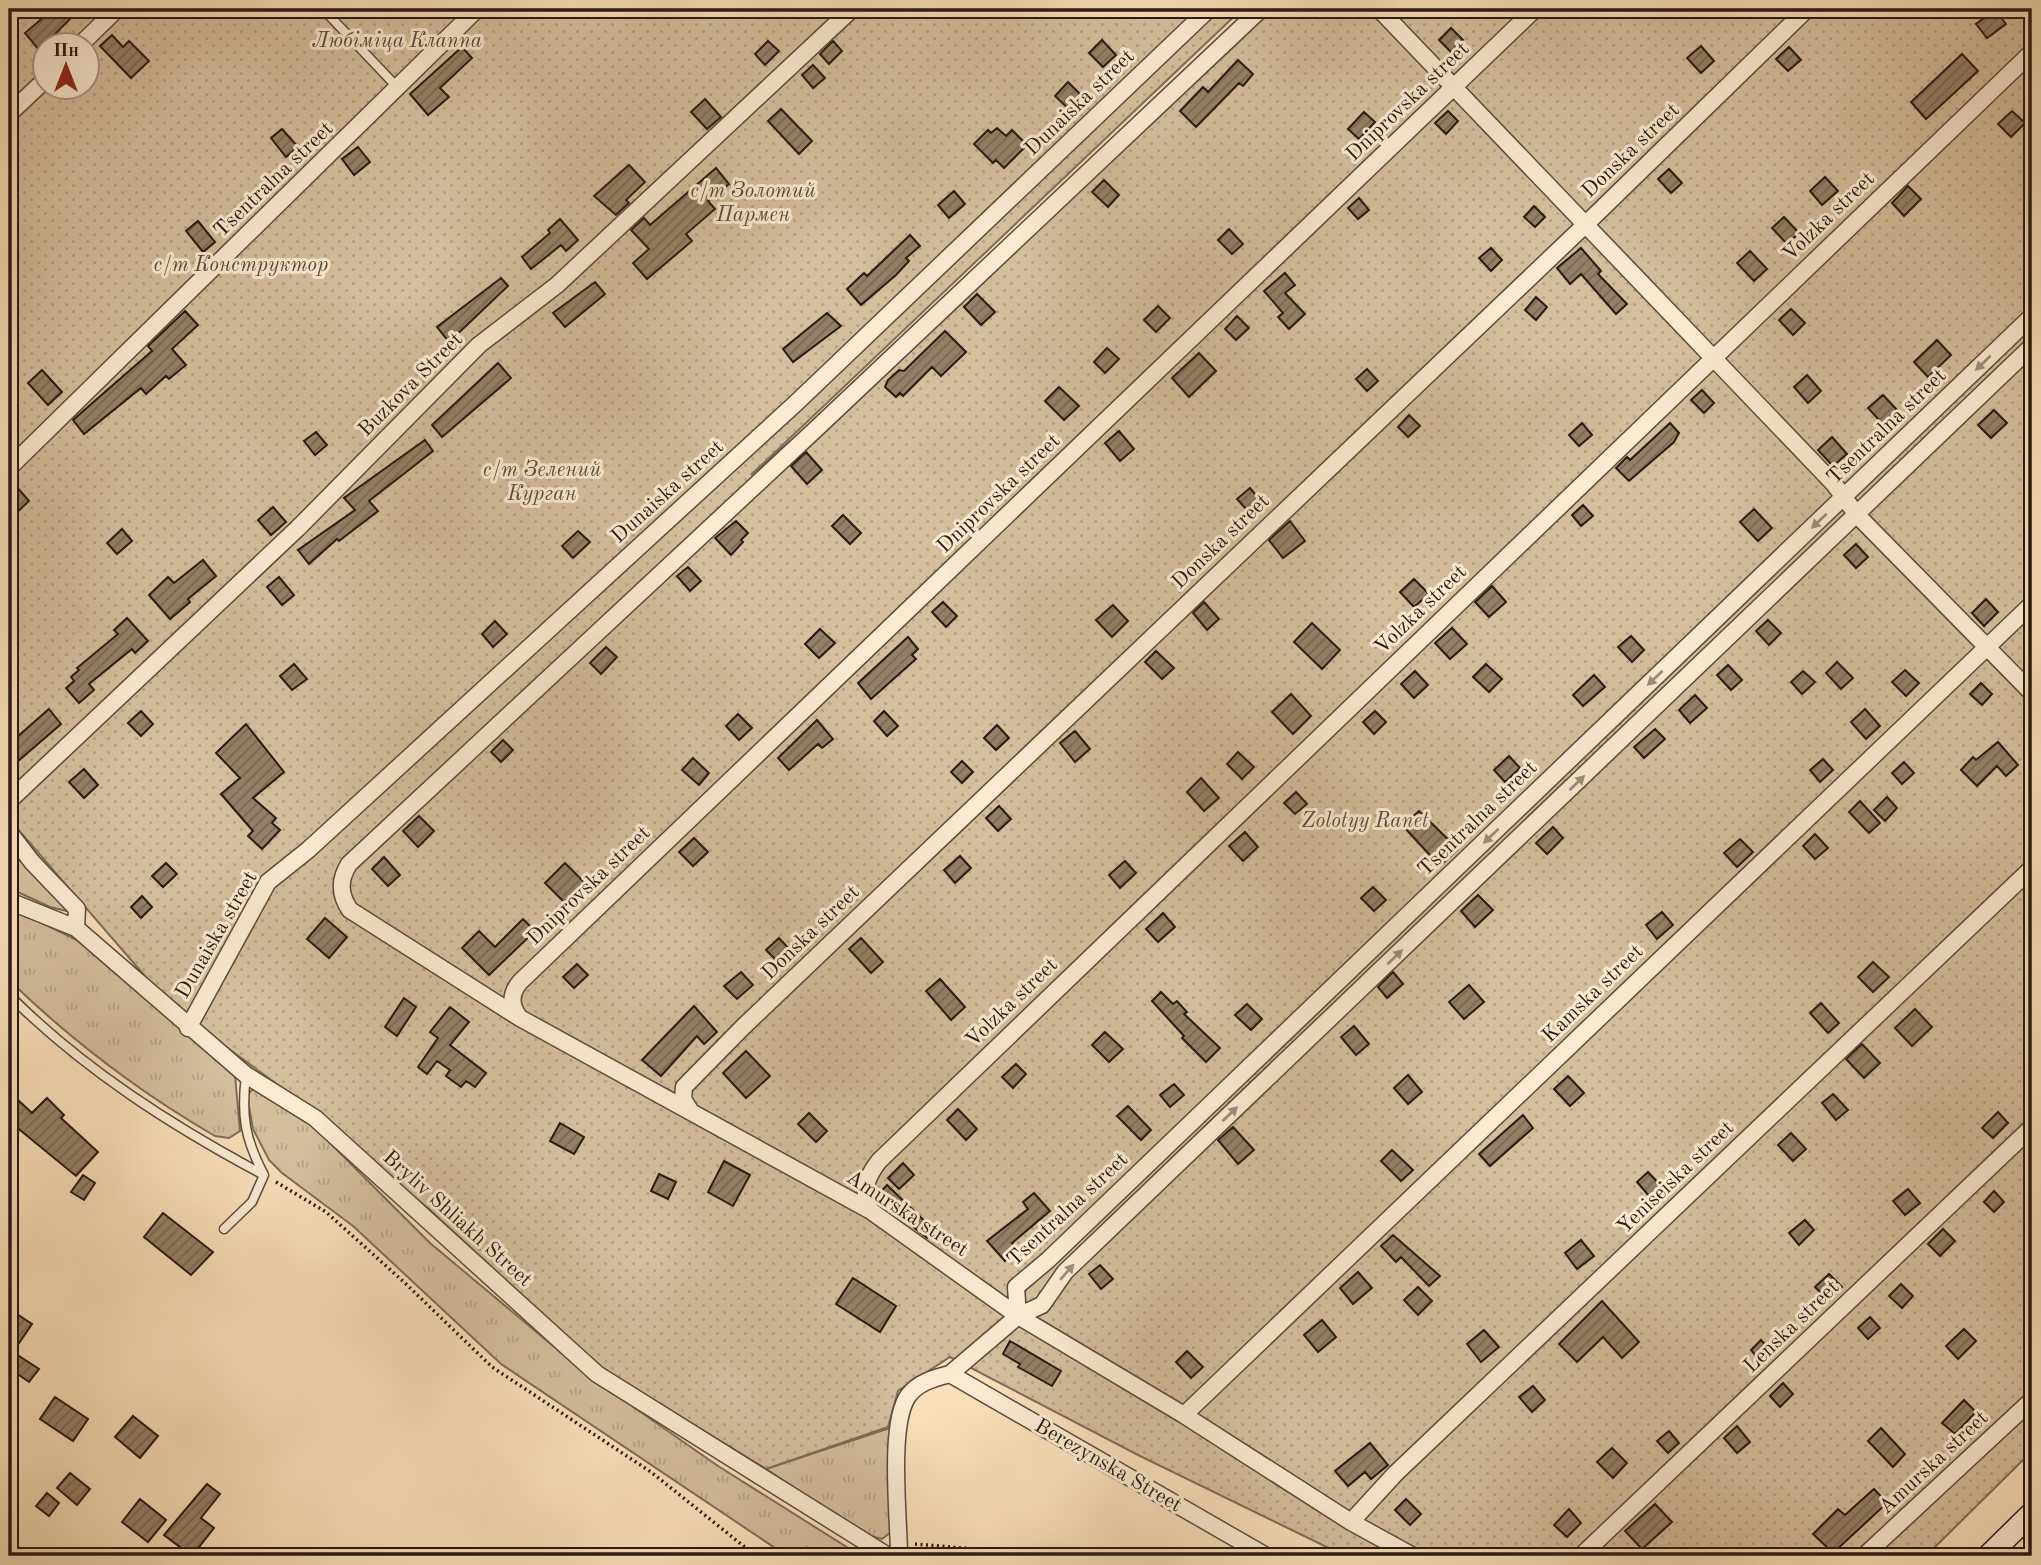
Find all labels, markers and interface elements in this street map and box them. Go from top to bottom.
park label: Любіміца Клаппа [312,31,482,52]
north arrow [32,32,102,102]
street label: Dniprovska street [1343,38,1473,166]
text: Пн [53,42,79,61]
street label: Dunaiska street [1021,46,1139,160]
street label: Donska street [1578,100,1684,202]
street label: Tsentralna street [210,118,338,242]
street label: Volzka street [1779,168,1879,266]
park label: с/т Золотий Пармен [690,180,816,226]
park label: с/т Конструктор [154,255,328,276]
street label: Buzkova Street [355,329,467,441]
one-way arrow [1975,355,1992,371]
street label: Tsentralna street [1823,365,1951,489]
street label: Dniprovska street [934,430,1064,558]
street label: Dunaiska street [608,436,728,548]
park label: с/т Зелений Курган [483,459,601,505]
street label: Donska street [1168,491,1274,593]
one-way arrow [1810,513,1828,529]
street label: Volzka street [1371,561,1471,659]
one-way arrow [1647,670,1664,686]
street label: Tsentralna street [1414,757,1542,881]
one-way arrow [1568,775,1585,791]
park label: Zolotyy Ranet [1301,811,1429,832]
street label: Dniprovska street [524,822,654,950]
one-way arrow [1483,827,1500,843]
street label: Dunaiska street [172,868,262,1002]
street label: Donska street [758,882,864,984]
street label: Kamska street [1539,941,1647,1047]
one-way arrow [1386,949,1403,965]
street label: Volzka street [962,954,1062,1052]
one-way arrow [1222,1105,1239,1122]
street label: Yeniseiska street [1614,1117,1738,1239]
street label: Bryliv Shliakh Street [378,1147,536,1291]
street label: Tsentralna street [1004,1149,1132,1271]
street label: Amurska street [842,1167,972,1261]
one-way arrow [1059,1263,1074,1280]
street label: Lenska street [1740,1277,1844,1377]
street label: Amurska street [1875,1407,1993,1519]
street label: Berezynska Street [1031,1415,1185,1517]

